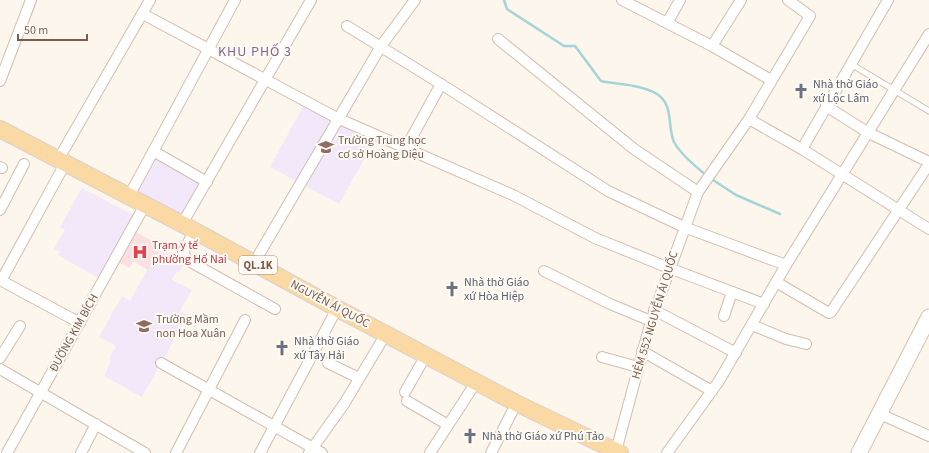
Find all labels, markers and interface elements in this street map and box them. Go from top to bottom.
scale bar [18,16,87,42]
text: 50 m [24,22,48,39]
district label: KHU PHỐ 3 [218,42,292,62]
place label: Nhà thờ Giáo xứ Lộc Lâm [813,76,878,107]
church icon: Nhà thờ Giáo xứ Lộc Lâm [792,82,810,100]
place label: Trường Trung học cơ sở Hoàng Diệu [338,132,427,163]
school or university icon: Trường Trung học cơ sở Hoàng Diệu [317,138,335,156]
place label: Trạm y tế phường Hố Nai [152,237,227,268]
hospital icon: Trạm y tế phường Hố Nai [131,243,149,261]
street label: HẺM 552 NGUYỄN ÁI QUỐC [627,249,683,381]
road number: QL.1K [239,256,277,274]
place label: Nhà thờ Giáo xứ Hòa Hiệp [464,274,529,305]
street label: NGUYỄN ÁI QUỐC [287,276,373,332]
church icon: Nhà thờ Giáo xứ Hòa Hiệp [443,280,461,298]
street label: ĐƯỜNG KIM BÍCH [45,291,103,375]
place label: Trường Mầm non Hoa Xuân [156,311,226,342]
school or university icon: Trường Mầm non Hoa Xuân [135,317,153,335]
place label: Nhà thờ Giáo xứ Tây Hải [294,333,359,364]
church icon: Nhà thờ Giáo xứ Tây Hải [273,339,291,357]
church icon: Nhà thờ Giáo xứ Phú Tảo [461,427,479,445]
place label: Nhà thờ Giáo xứ Phú Tảo [482,428,604,445]

